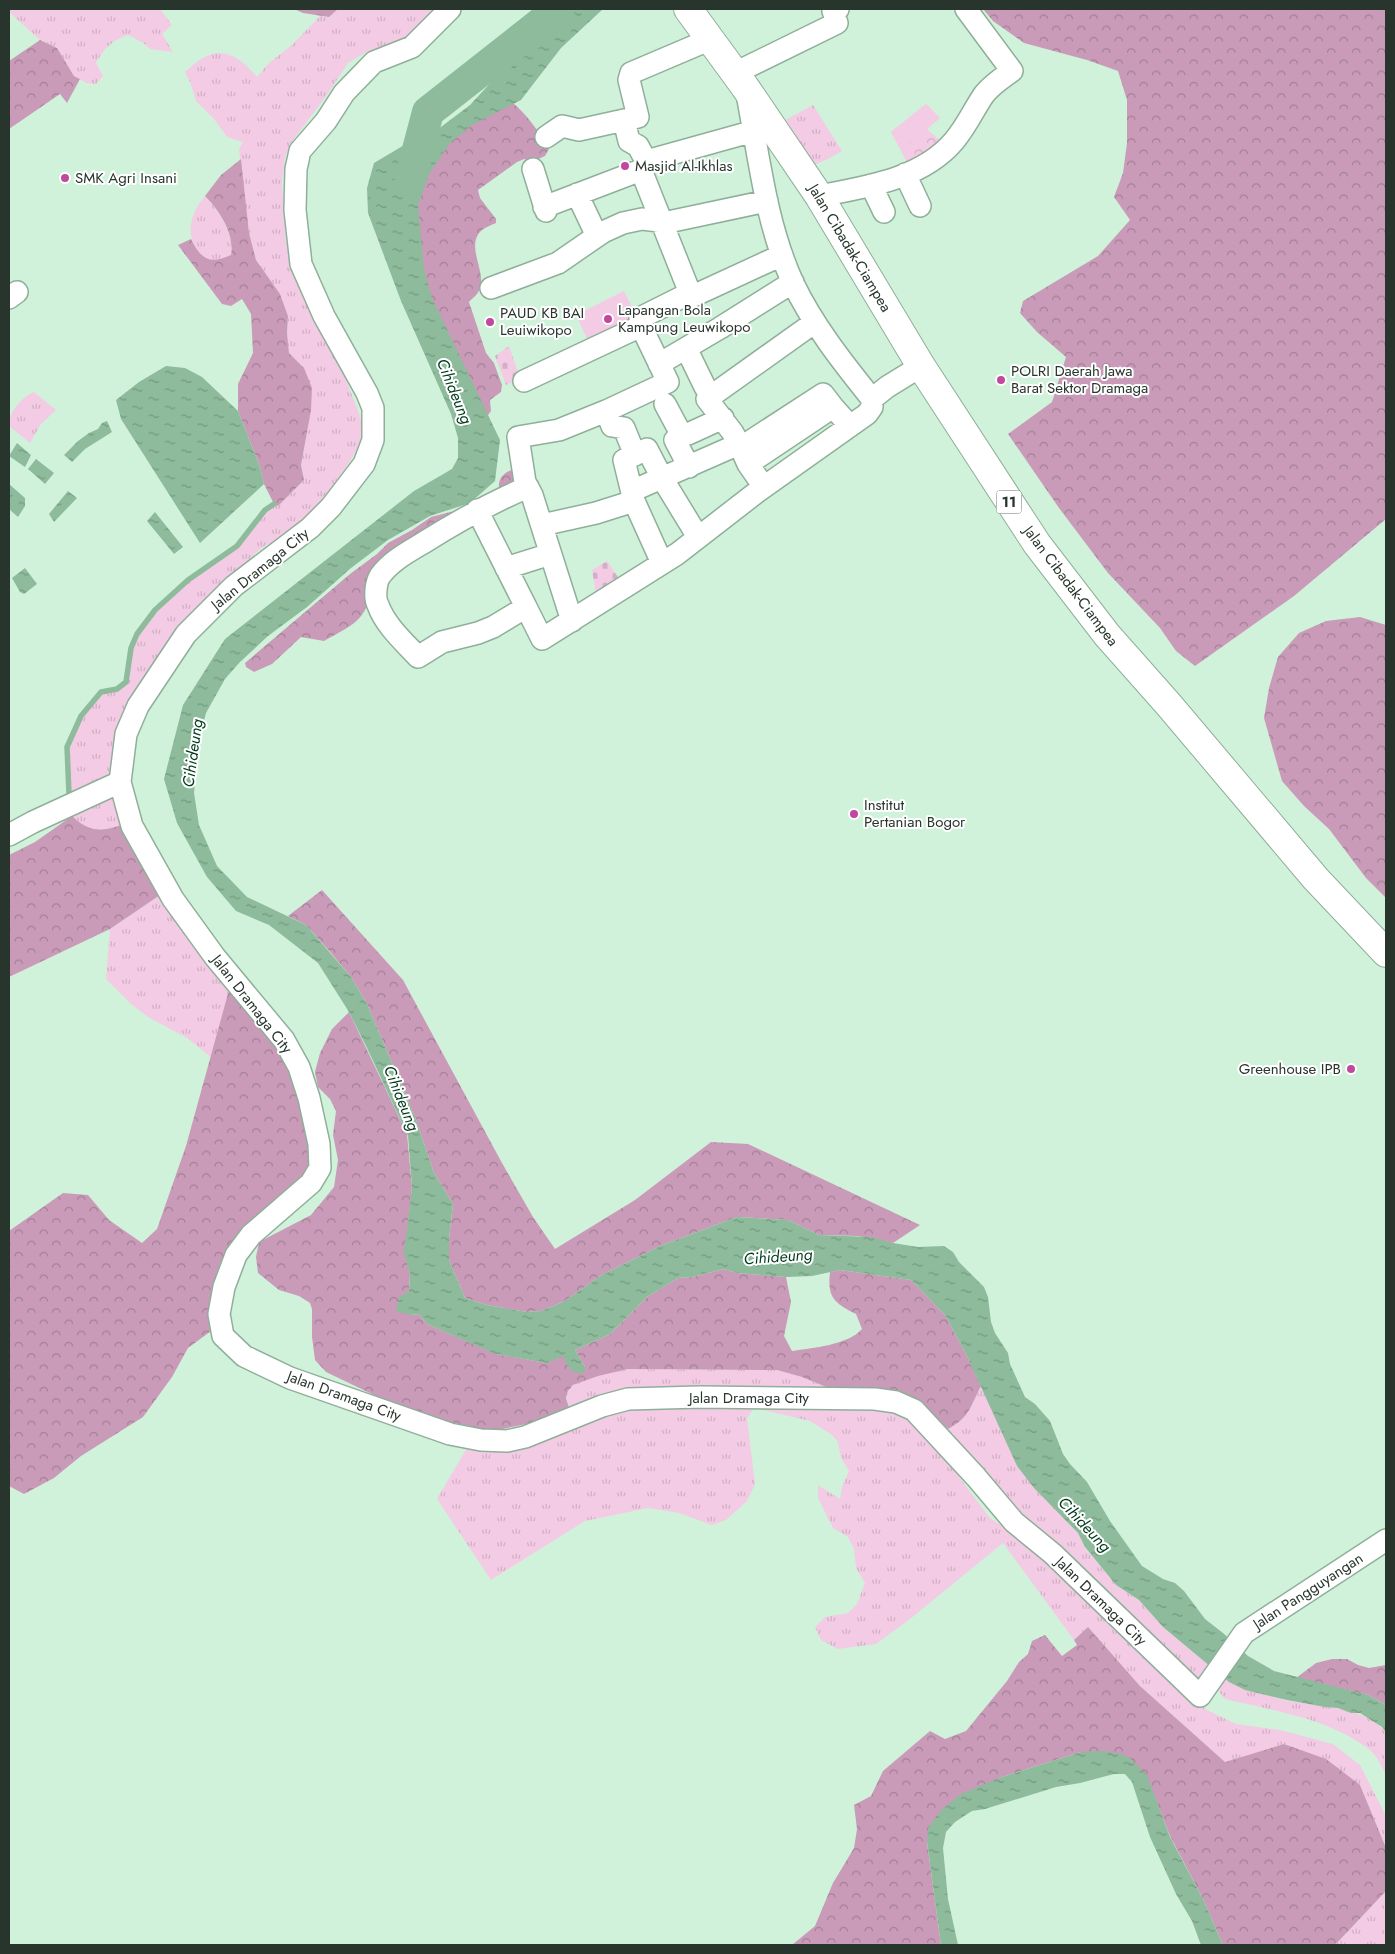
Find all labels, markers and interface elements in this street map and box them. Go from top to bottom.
place label: Masjid Al-Ikhlas [635,155,732,177]
marker: Masjid Al-Ikhlas [619,160,631,172]
place label: SMK Agri Insani [75,167,177,189]
marker: SMK Agri Insani [59,172,71,184]
street label: Jalan Cibadak-Ciampea [802,178,897,316]
place label: Lapangan Bola Kampung Leuwikopo [618,299,751,338]
place label: PAUD KB BAI Leuiwikopo [500,302,584,341]
marker: Lapangan Bola Kampung Leuwikopo [602,313,614,325]
marker: PAUD KB BAI Leuiwikopo [484,316,496,328]
water label: Cihideung [431,355,478,428]
place label: POLRI Daerah Jawa Barat Sektor Dramaga [1011,360,1148,399]
marker: POLRI Daerah Jawa Barat Sektor Dramaga [995,374,1007,386]
road number: 11 [996,491,1022,514]
street label: Jalan Cibadak-Ciampea [1017,520,1124,651]
street label: Jalan Dramaga City [205,522,314,617]
water label: Cihideung [176,717,209,789]
place label: Institut Pertanian Bogor [864,794,966,833]
marker: Institut Pertanian Bogor [848,808,860,820]
street label: Jalan Dramaga City [205,948,298,1058]
place label: Greenhouse IPB [1239,1058,1341,1080]
water label: Cihideung [378,1062,425,1135]
marker: Greenhouse IPB [1345,1063,1357,1075]
water label: Cihideung [743,1243,813,1270]
street label: Jalan Dramaga City [282,1364,404,1427]
street label: Jalan Dramaga City [687,1387,809,1409]
water label: Cihideung [1053,1491,1117,1557]
street label: Jalan Pangguyangan [1247,1547,1367,1636]
street label: Jalan Dramaga City [1049,1550,1152,1651]

